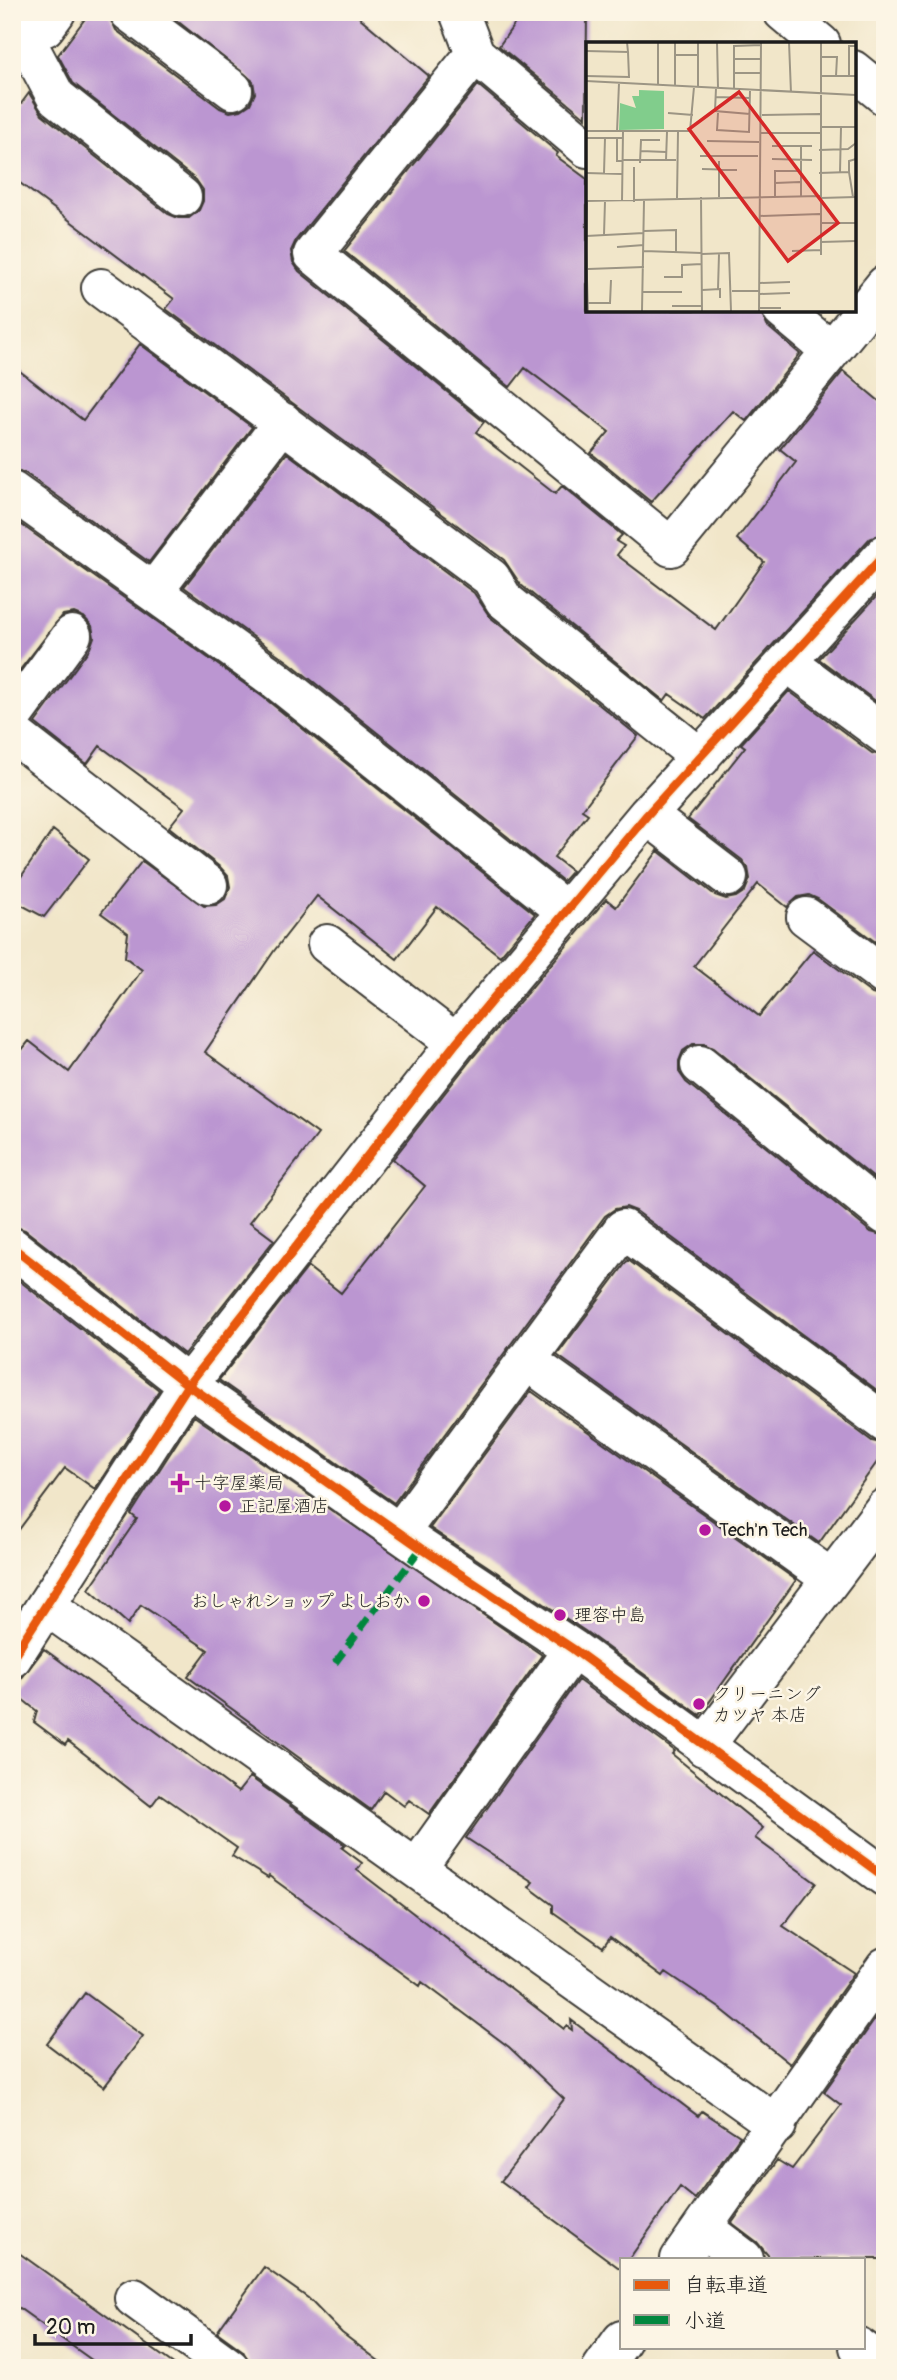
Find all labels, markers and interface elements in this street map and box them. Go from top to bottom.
inset map [586,42,855,312]
place label: 十字屋薬局 [194,1472,284,1495]
marker: 十字屋薬局 [172,1475,188,1491]
place label: 正記屋酒店 [239,1495,329,1518]
marker: 正記屋酒店 [217,1498,233,1514]
place label: Tech'n Tech [719,1519,807,1542]
marker: Tech'n Tech [697,1522,713,1538]
place label: おしゃれショップ よしおか [191,1590,410,1613]
marker: おしゃれショップ よしおか [416,1593,432,1609]
place label: 理容中島 [574,1604,646,1627]
marker: 理容中島 [552,1607,568,1623]
place label: クリーニング カツヤ 本店 [713,1683,821,1727]
marker: クリーニング カツヤ 本店 [691,1696,707,1712]
legend [620,2258,866,2348]
text: 自転車道 [684,2272,768,2299]
scale bar [35,2303,191,2347]
text: 小道 [684,2308,726,2335]
text: 20 m [46,2314,95,2341]

